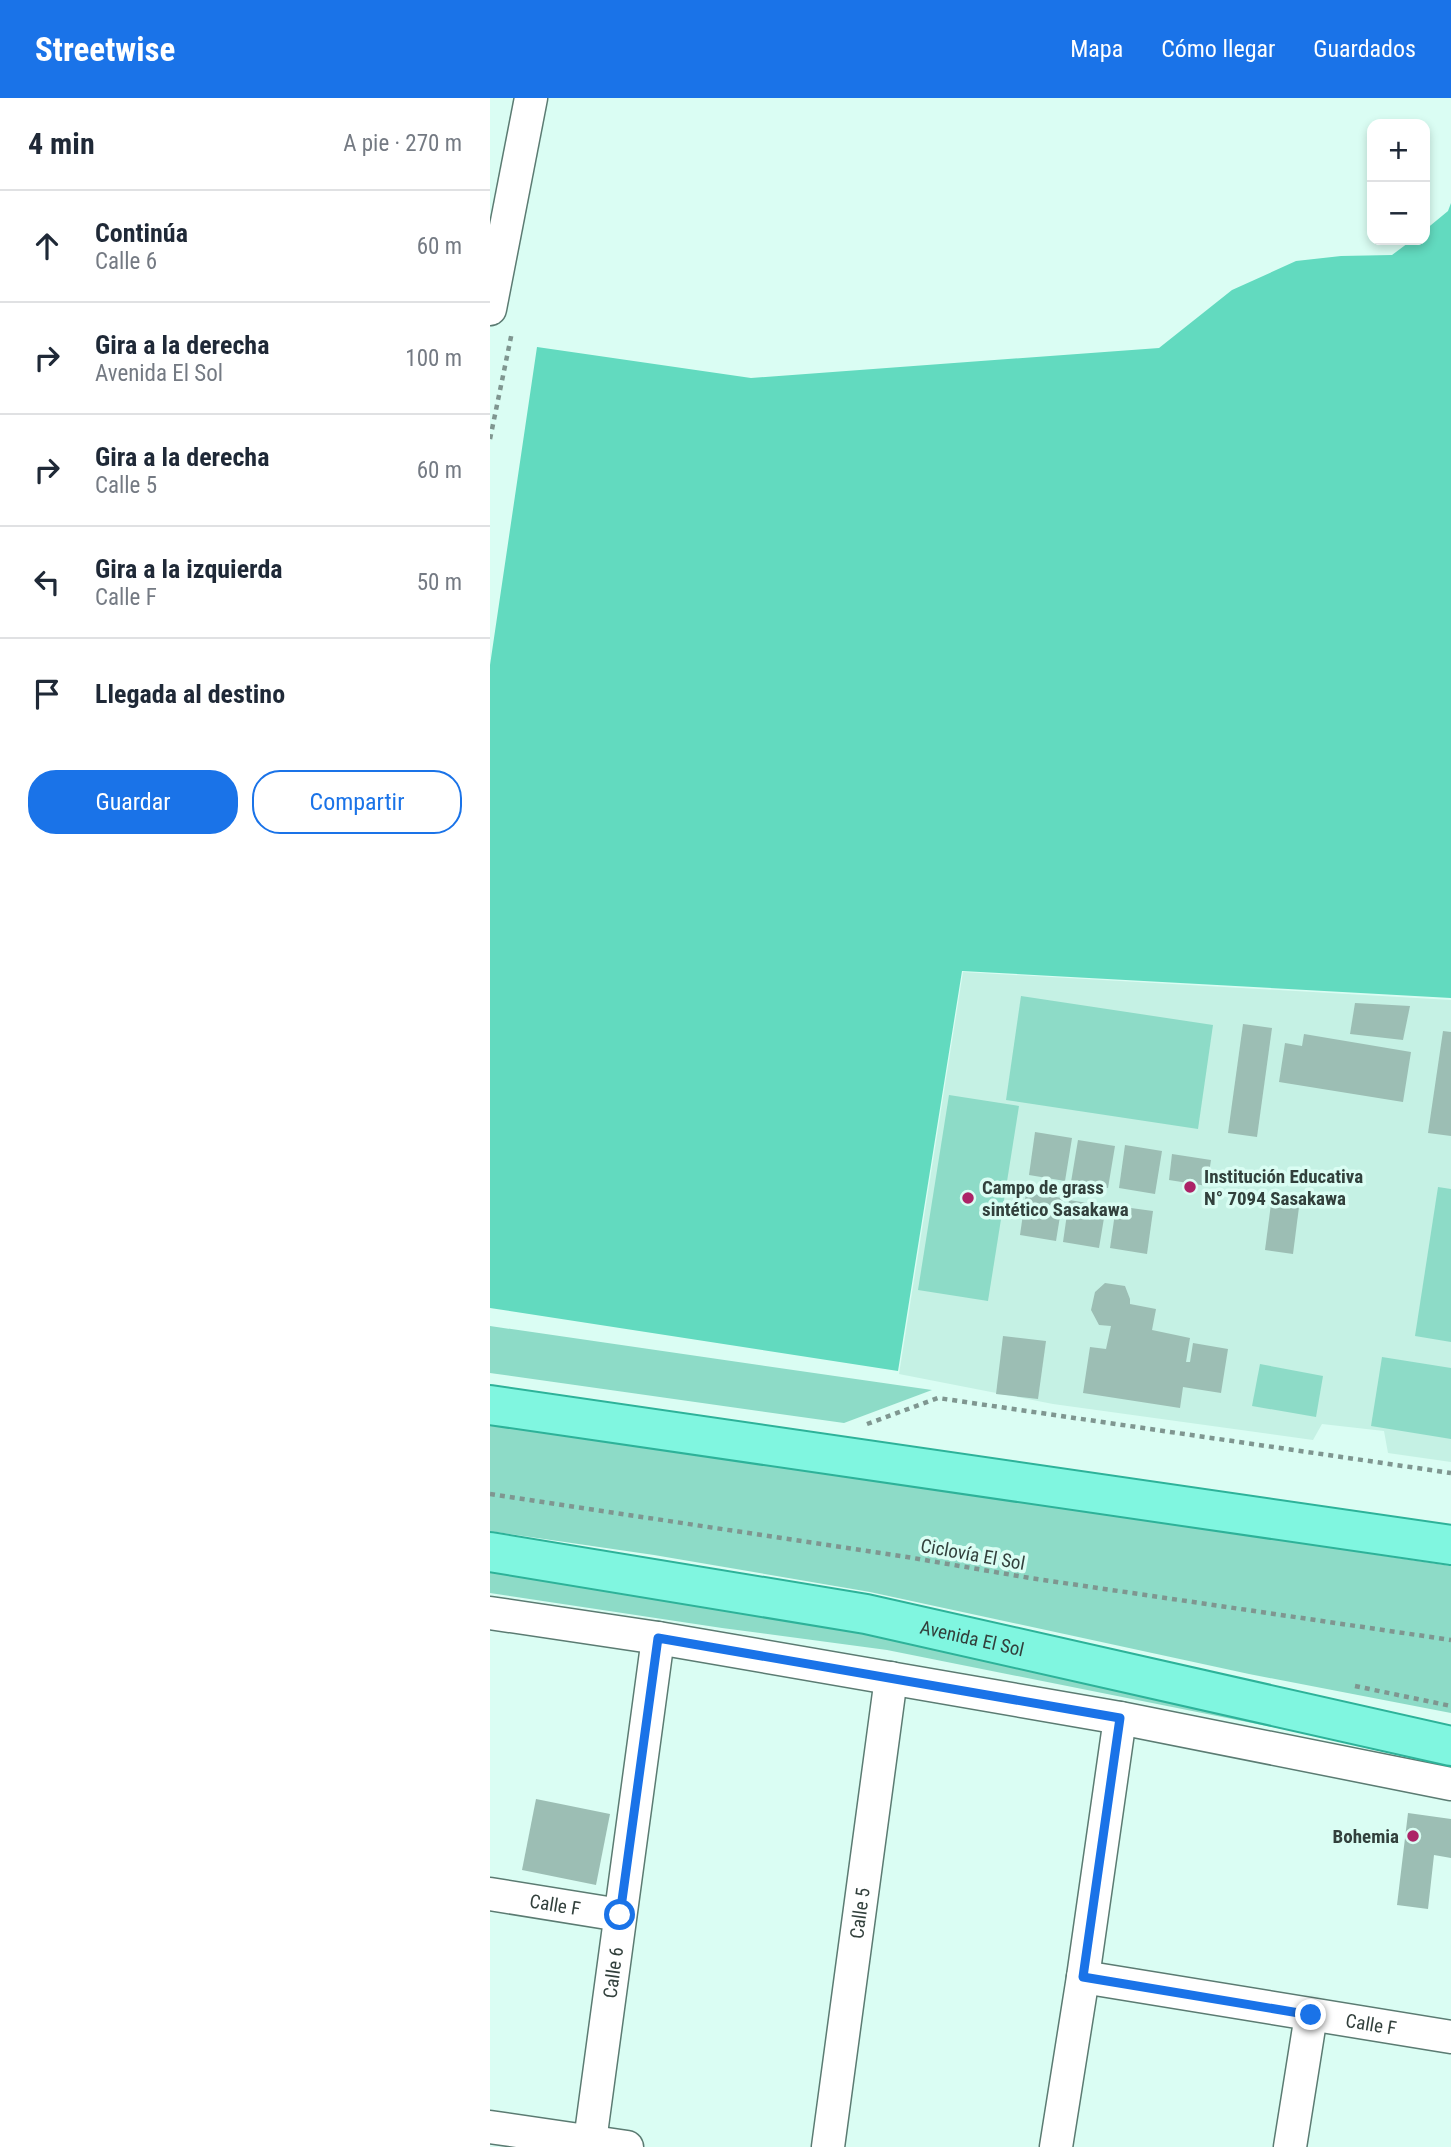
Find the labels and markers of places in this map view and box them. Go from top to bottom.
place label: Institución Educativa N° 7094 Sasakawa [1204,1165,1363,1210]
place label: Campo de grass sintético Sasakawa [982,1176,1129,1221]
marker: Institución Educativa N° 7094 Sasakawa [1182,1179,1198,1195]
marker: Campo de grass sintético Sasakawa [960,1190,976,1206]
place label: Bohemia [1333,1825,1399,1848]
marker: Bohemia [1405,1828,1421,1844]

